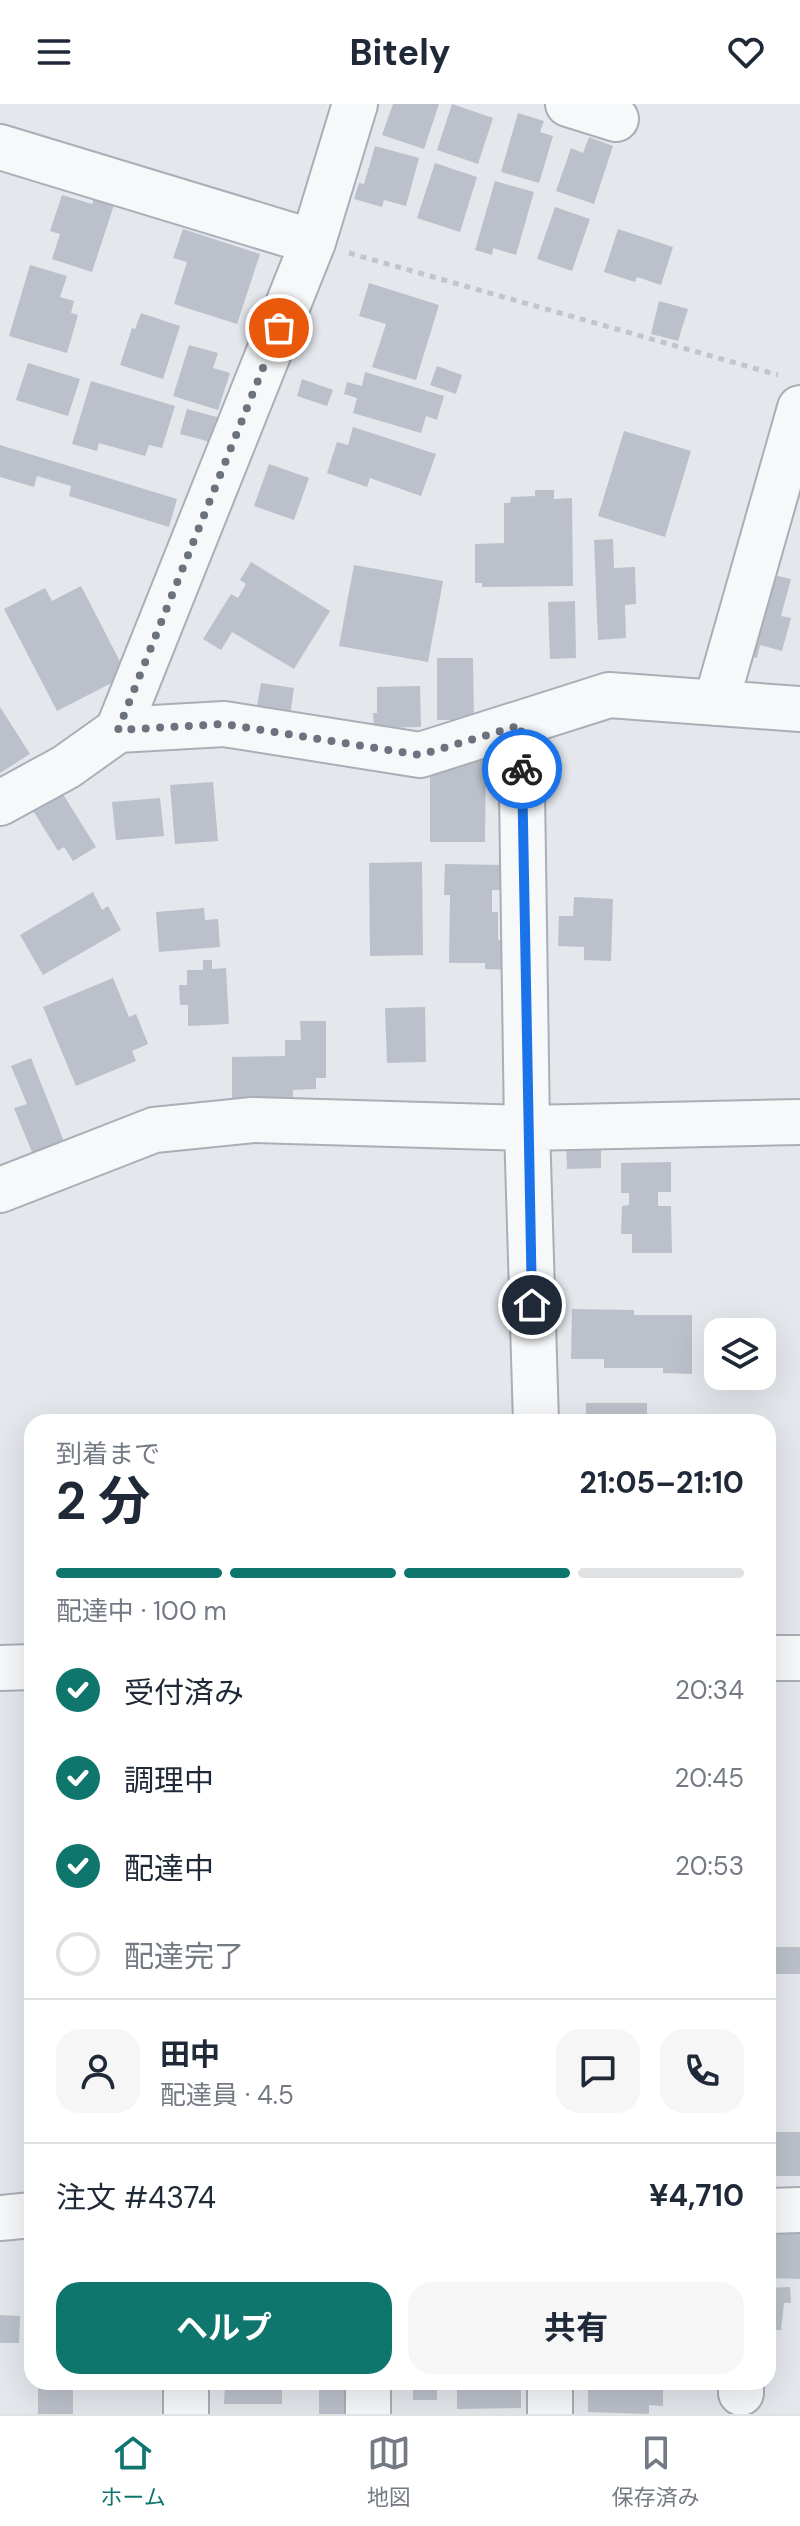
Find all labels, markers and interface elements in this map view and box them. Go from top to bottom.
text: Bitely [350,29,451,76]
icon: menu [32,30,76,74]
icon: heart [724,30,768,74]
pin [245,294,313,362]
icon: bag [257,306,301,350]
courier [482,729,562,809]
icon: bike [500,747,544,791]
pin [498,1271,566,1339]
icon: home [510,1283,554,1327]
map controls [704,1318,776,1390]
button: layers [704,1318,776,1390]
text: 到着まで [56,1437,160,1471]
text: 21:05–21:10 [580,1463,744,1502]
text: 2 分 [56,1467,150,1535]
text: 配達中 · 100 m [56,1594,227,1628]
icon: check [56,1668,100,1712]
text: 受付済み [124,1673,244,1712]
text: 20:34 [675,1673,744,1707]
icon: check [56,1756,100,1800]
text: 調理中 [124,1761,214,1800]
text: 20:45 [675,1761,744,1795]
icon: check [56,1844,100,1888]
text: 配達中 [124,1849,214,1888]
text: 20:53 [675,1849,744,1883]
text: 配達完了 [124,1937,244,1976]
button: person [56,2029,140,2113]
button: chat [556,2029,640,2113]
button: phone [660,2029,744,2113]
text: 田中 [160,2035,220,2074]
text: 配達員 · 4.5 [160,2078,294,2112]
text: ¥4,710 [649,2176,744,2215]
text: 注文 #4374 [56,2178,216,2217]
button: ヘルプ [56,2282,392,2374]
button: 共有 [408,2282,744,2374]
tab: ホーム [100,2431,166,2512]
tab: 地図 [367,2431,411,2512]
tab: 保存済み [612,2431,700,2512]

